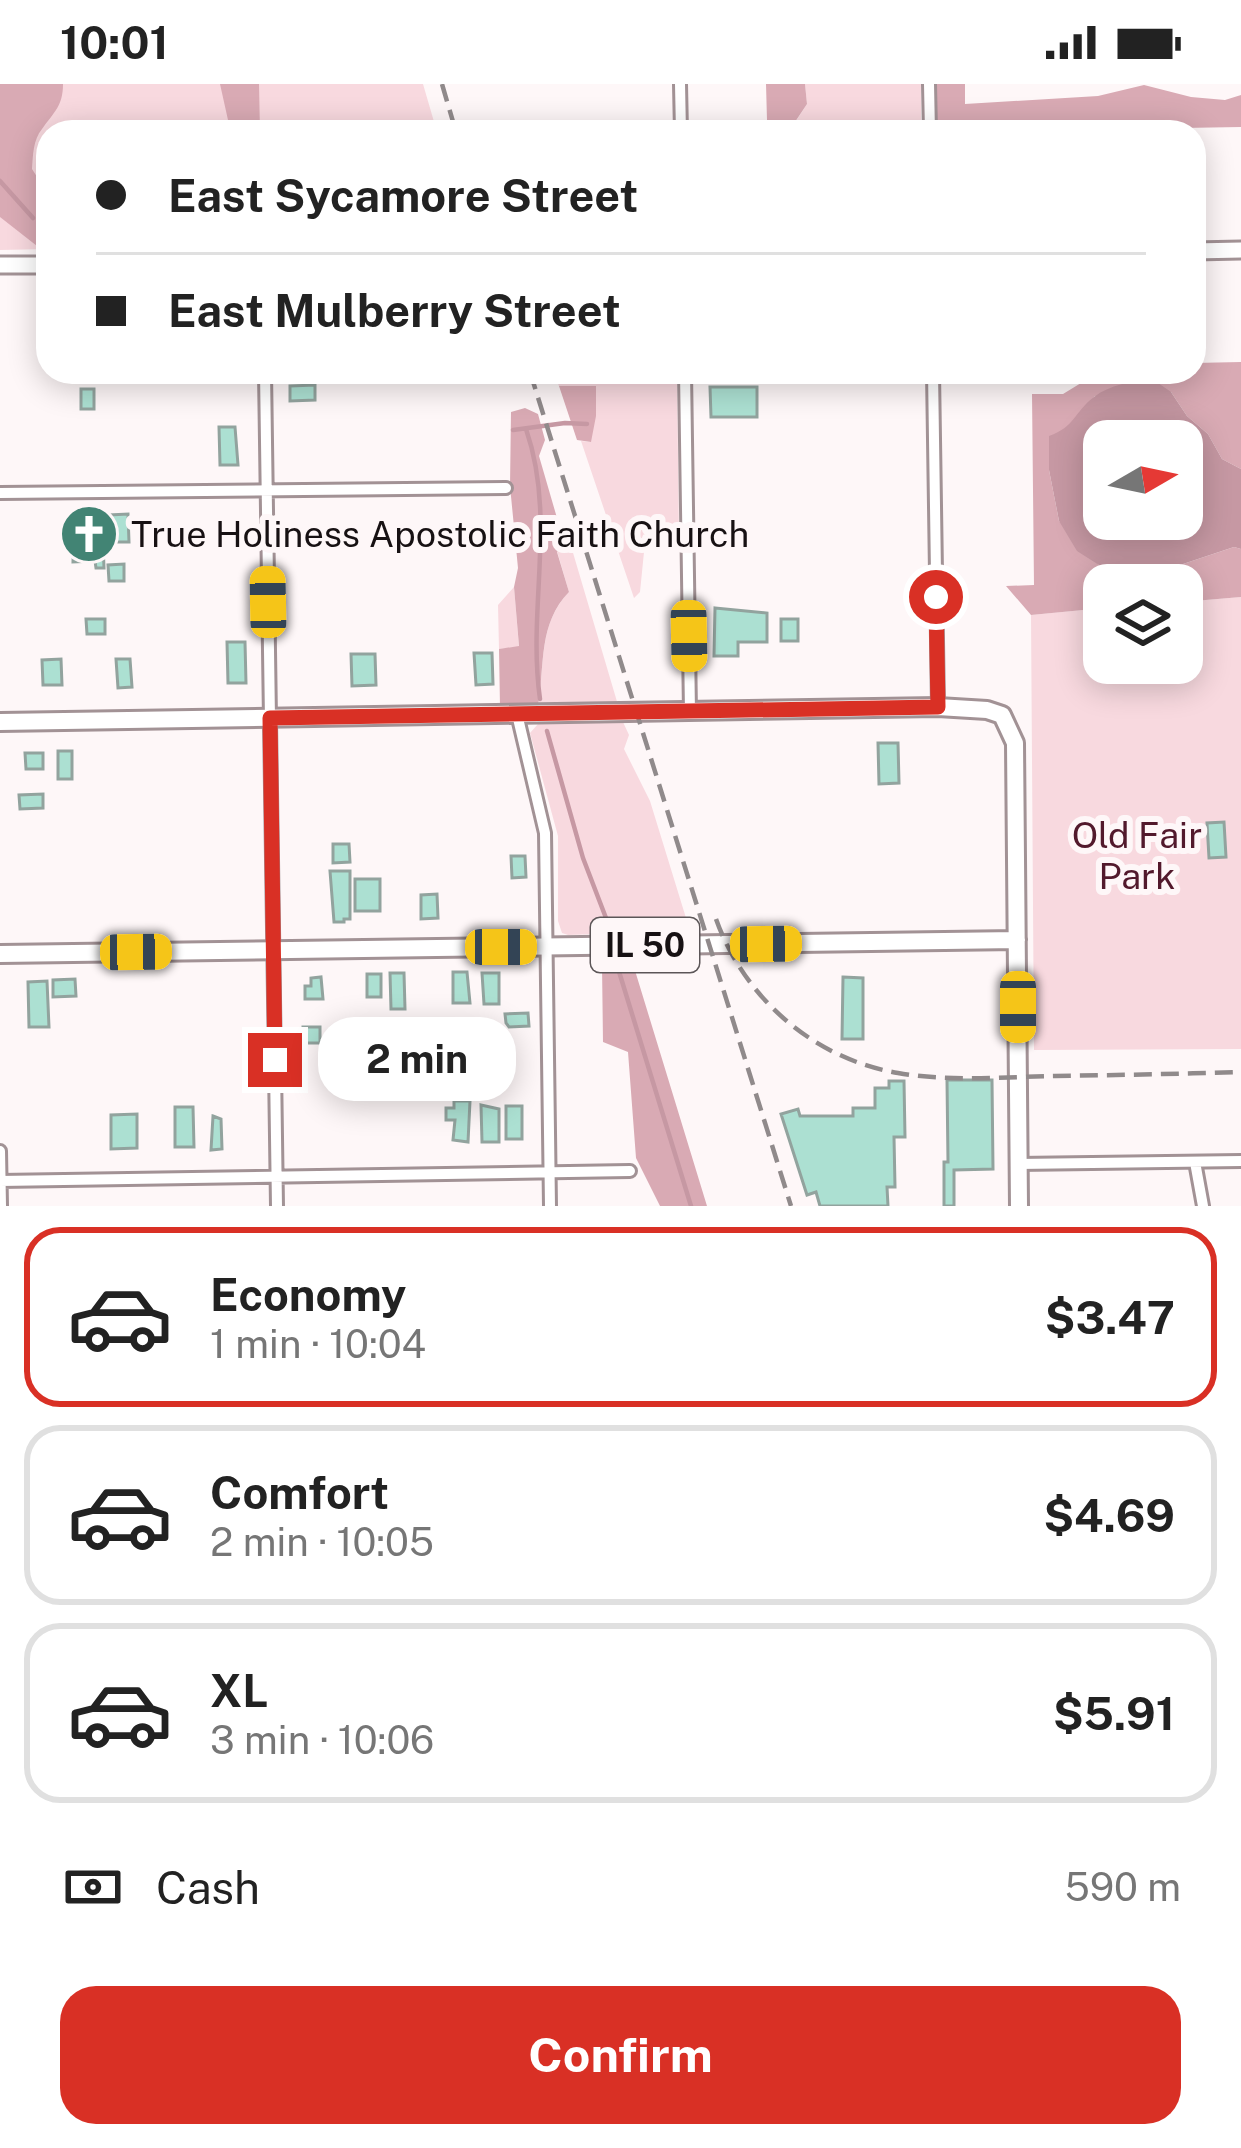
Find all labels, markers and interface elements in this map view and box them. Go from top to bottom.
text: 10:01 [60,16,169,69]
text: East Sycamore Street [168,169,638,222]
text: East Mulberry Street [168,284,621,337]
north arrow [1083,420,1203,540]
map controls [1083,420,1203,684]
church icon: True Holiness Apostolic Faith Church [58,503,120,565]
place label: True Holiness Apostolic Faith Church [131,513,749,555]
button: layers [1083,564,1203,684]
car [249,566,287,638]
route start [909,570,963,624]
car [670,600,708,672]
park label: Old Fair Park [1072,814,1202,897]
road number: IL 50 [591,918,699,972]
car [730,925,802,963]
car [465,929,537,965]
car [100,933,172,971]
car [1000,971,1036,1043]
callout: 2 min [317,1018,515,1102]
route end [248,1033,302,1087]
text: 2 min [366,1036,468,1082]
icon: car [66,1263,174,1371]
text: Economy [210,1268,406,1321]
text: $3.47 [1045,1291,1175,1344]
text: 1 min · 10:04 [210,1321,426,1367]
icon: car [66,1461,174,1569]
text: Comfort [210,1466,389,1519]
text: $4.69 [1043,1489,1175,1542]
text: 2 min · 10:05 [210,1519,434,1565]
icon: car [66,1659,174,1767]
text: XL [210,1664,268,1717]
text: $5.91 [1053,1687,1175,1740]
text: 3 min · 10:06 [210,1717,434,1763]
icon: cash [60,1854,126,1920]
text: Cash [156,1861,260,1914]
text: 590 m [1065,1864,1181,1910]
button: Confirm [60,1986,1181,2124]

